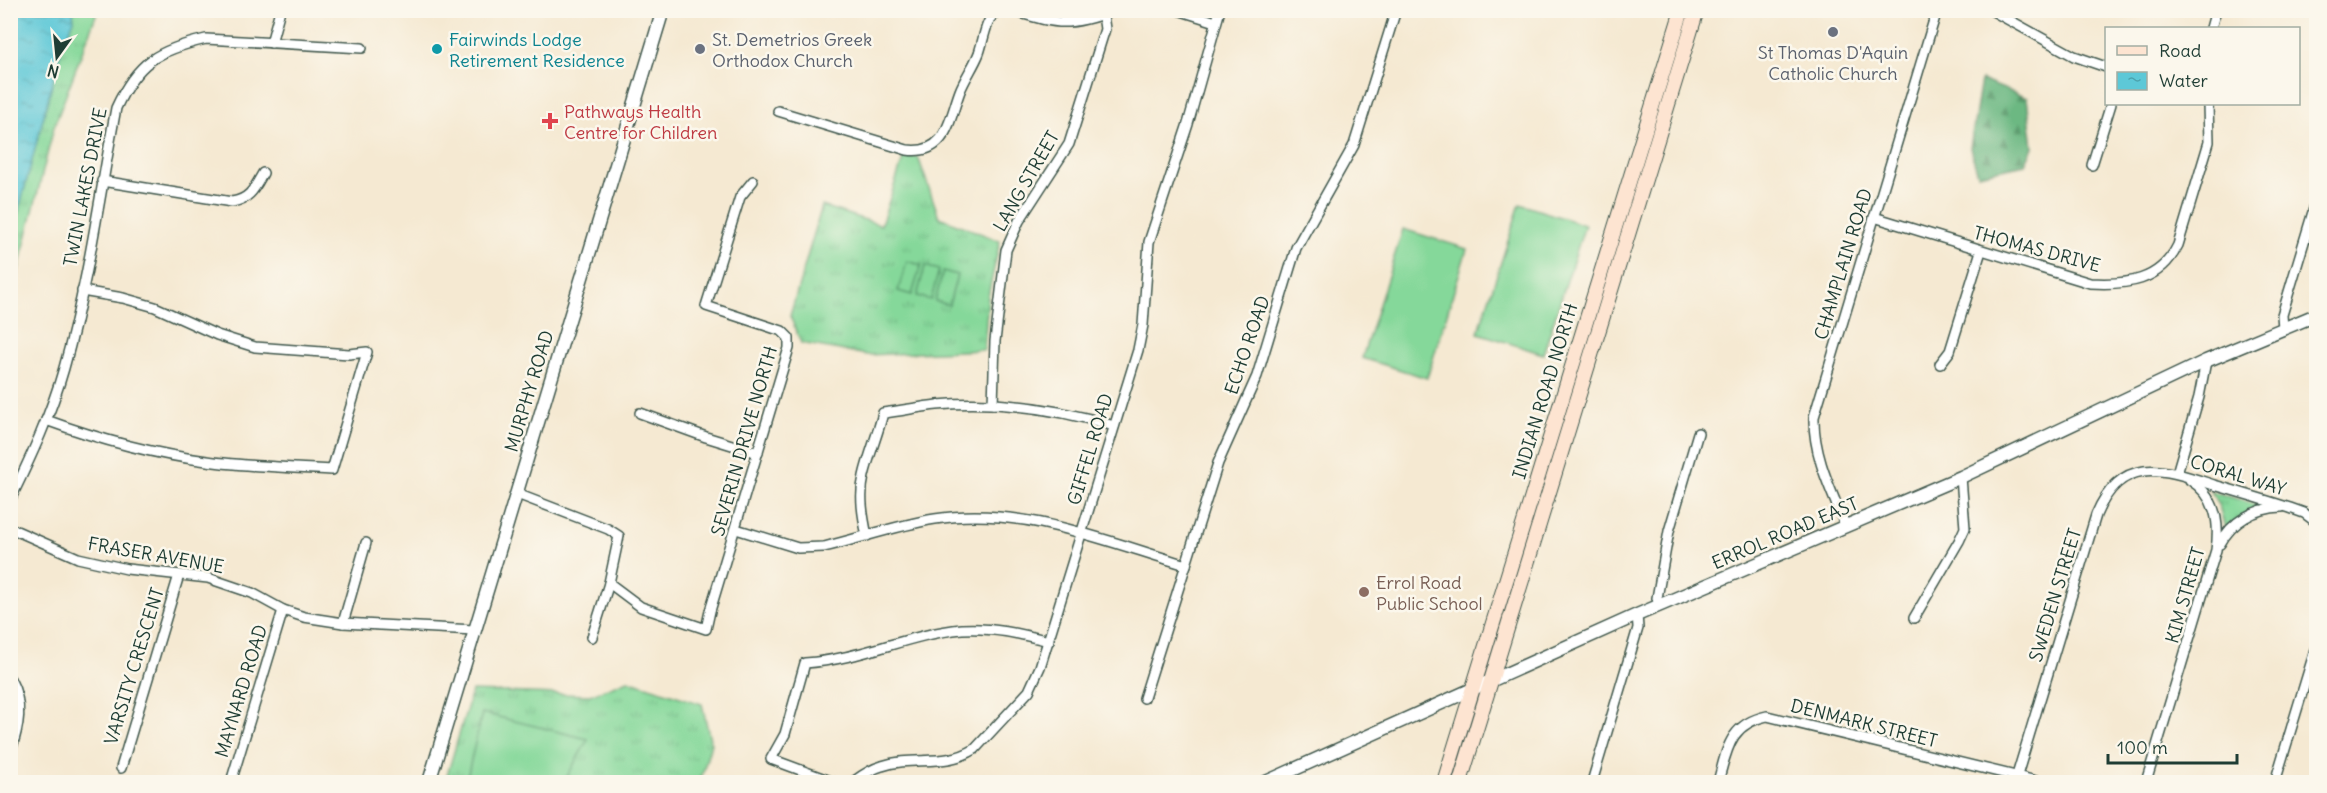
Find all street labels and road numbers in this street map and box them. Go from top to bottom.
street label: TWIN LAKES DRIVE [58,106,112,268]
street label: LANG STREET [988,127,1064,235]
street label: CHAMPLAIN ROAD [1809,186,1877,342]
street label: THOMAS DRIVE [1971,221,2103,277]
street label: ECHO ROAD [1219,293,1275,397]
street label: INDIAN ROAD NORTH [1507,300,1583,482]
street label: MURPHY ROAD [500,327,558,455]
street label: SEVERIN DRIVE NORTH [706,343,782,539]
street label: GIFFEL ROAD [1062,390,1118,508]
street label: CORAL WAY [2187,449,2289,501]
street label: ERROL ROAD EAST [1708,492,1862,574]
street label: SWEDEN STREET [2024,525,2086,665]
street label: FRASER AVENUE [86,532,226,578]
street label: KIM STREET [2160,544,2210,646]
street label: VARSITY CRESCENT [99,585,169,747]
street label: MAYNARD ROAD [210,622,272,760]
street label: DENMARK STREET [1788,694,1940,752]

